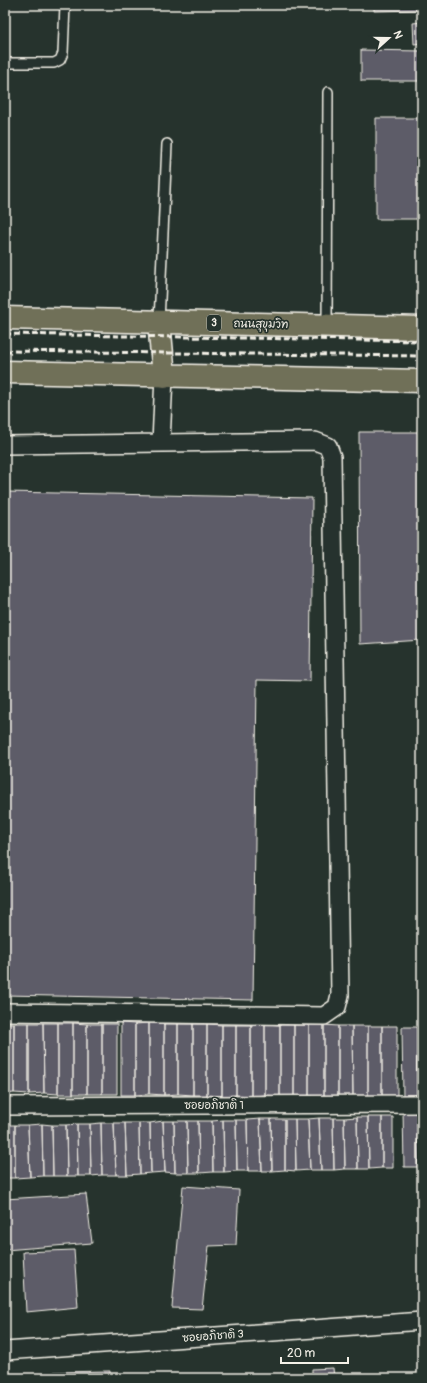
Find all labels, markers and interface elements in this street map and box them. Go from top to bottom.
north arrow [369,18,409,58]
text: N [390,29,405,41]
road number: 3 [207,315,221,331]
street label: ถนนสุขุมวิท [233,316,289,333]
street label: ซอยอภิชาติ 1 [184,1098,244,1112]
street label: ซอยอภิชาติ 3 [182,1326,244,1345]
scale bar [281,1339,348,1365]
text: 20 m [287,1346,316,1361]

